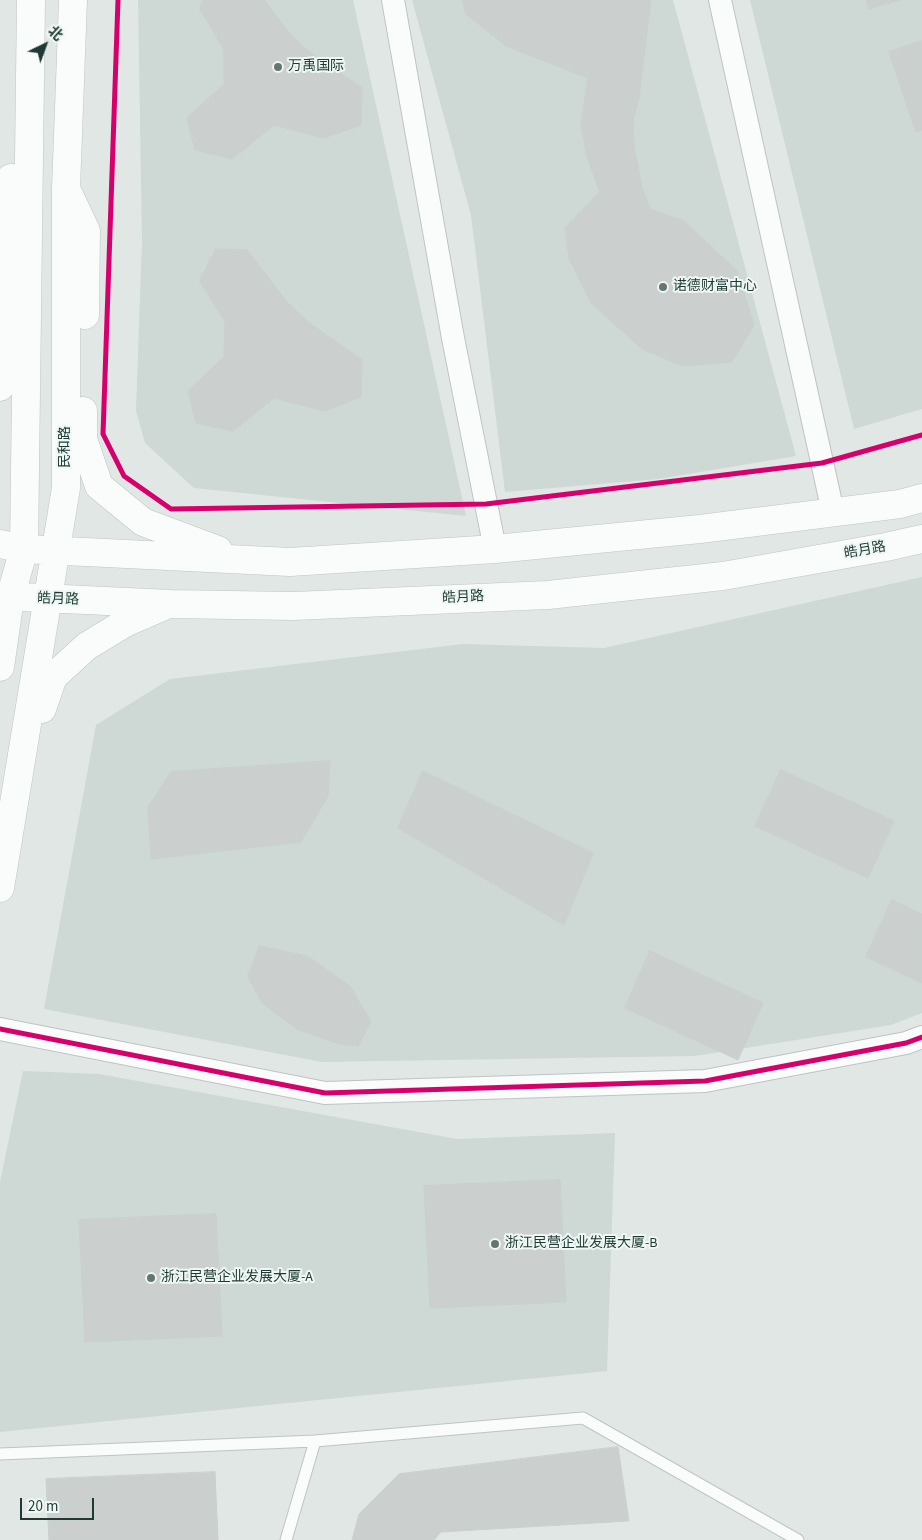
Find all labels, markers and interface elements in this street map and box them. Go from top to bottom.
north arrow [20,20,70,70]
text: 北 [43,22,67,46]
place label: 万禹国际 [288,59,344,75]
marker: 万禹国际 [272,61,284,73]
place label: 诺德财富中心 [673,279,757,295]
marker: 诺德财富中心 [657,281,669,293]
street label: 民和路 [58,426,74,468]
street label: 皓月路 [843,539,887,563]
street label: 皓月路 [442,589,484,607]
street label: 皓月路 [37,591,79,609]
place label: 浙江民营企业发展大厦-B [505,1236,658,1252]
marker: 浙江民营企业发展大厦-B [489,1238,501,1250]
place label: 浙江民营企业发展大厦-A [161,1270,313,1286]
marker: 浙江民营企业发展大厦-A [145,1272,157,1284]
scale bar [22,1488,96,1520]
text: 20 m [28,1496,58,1517]

